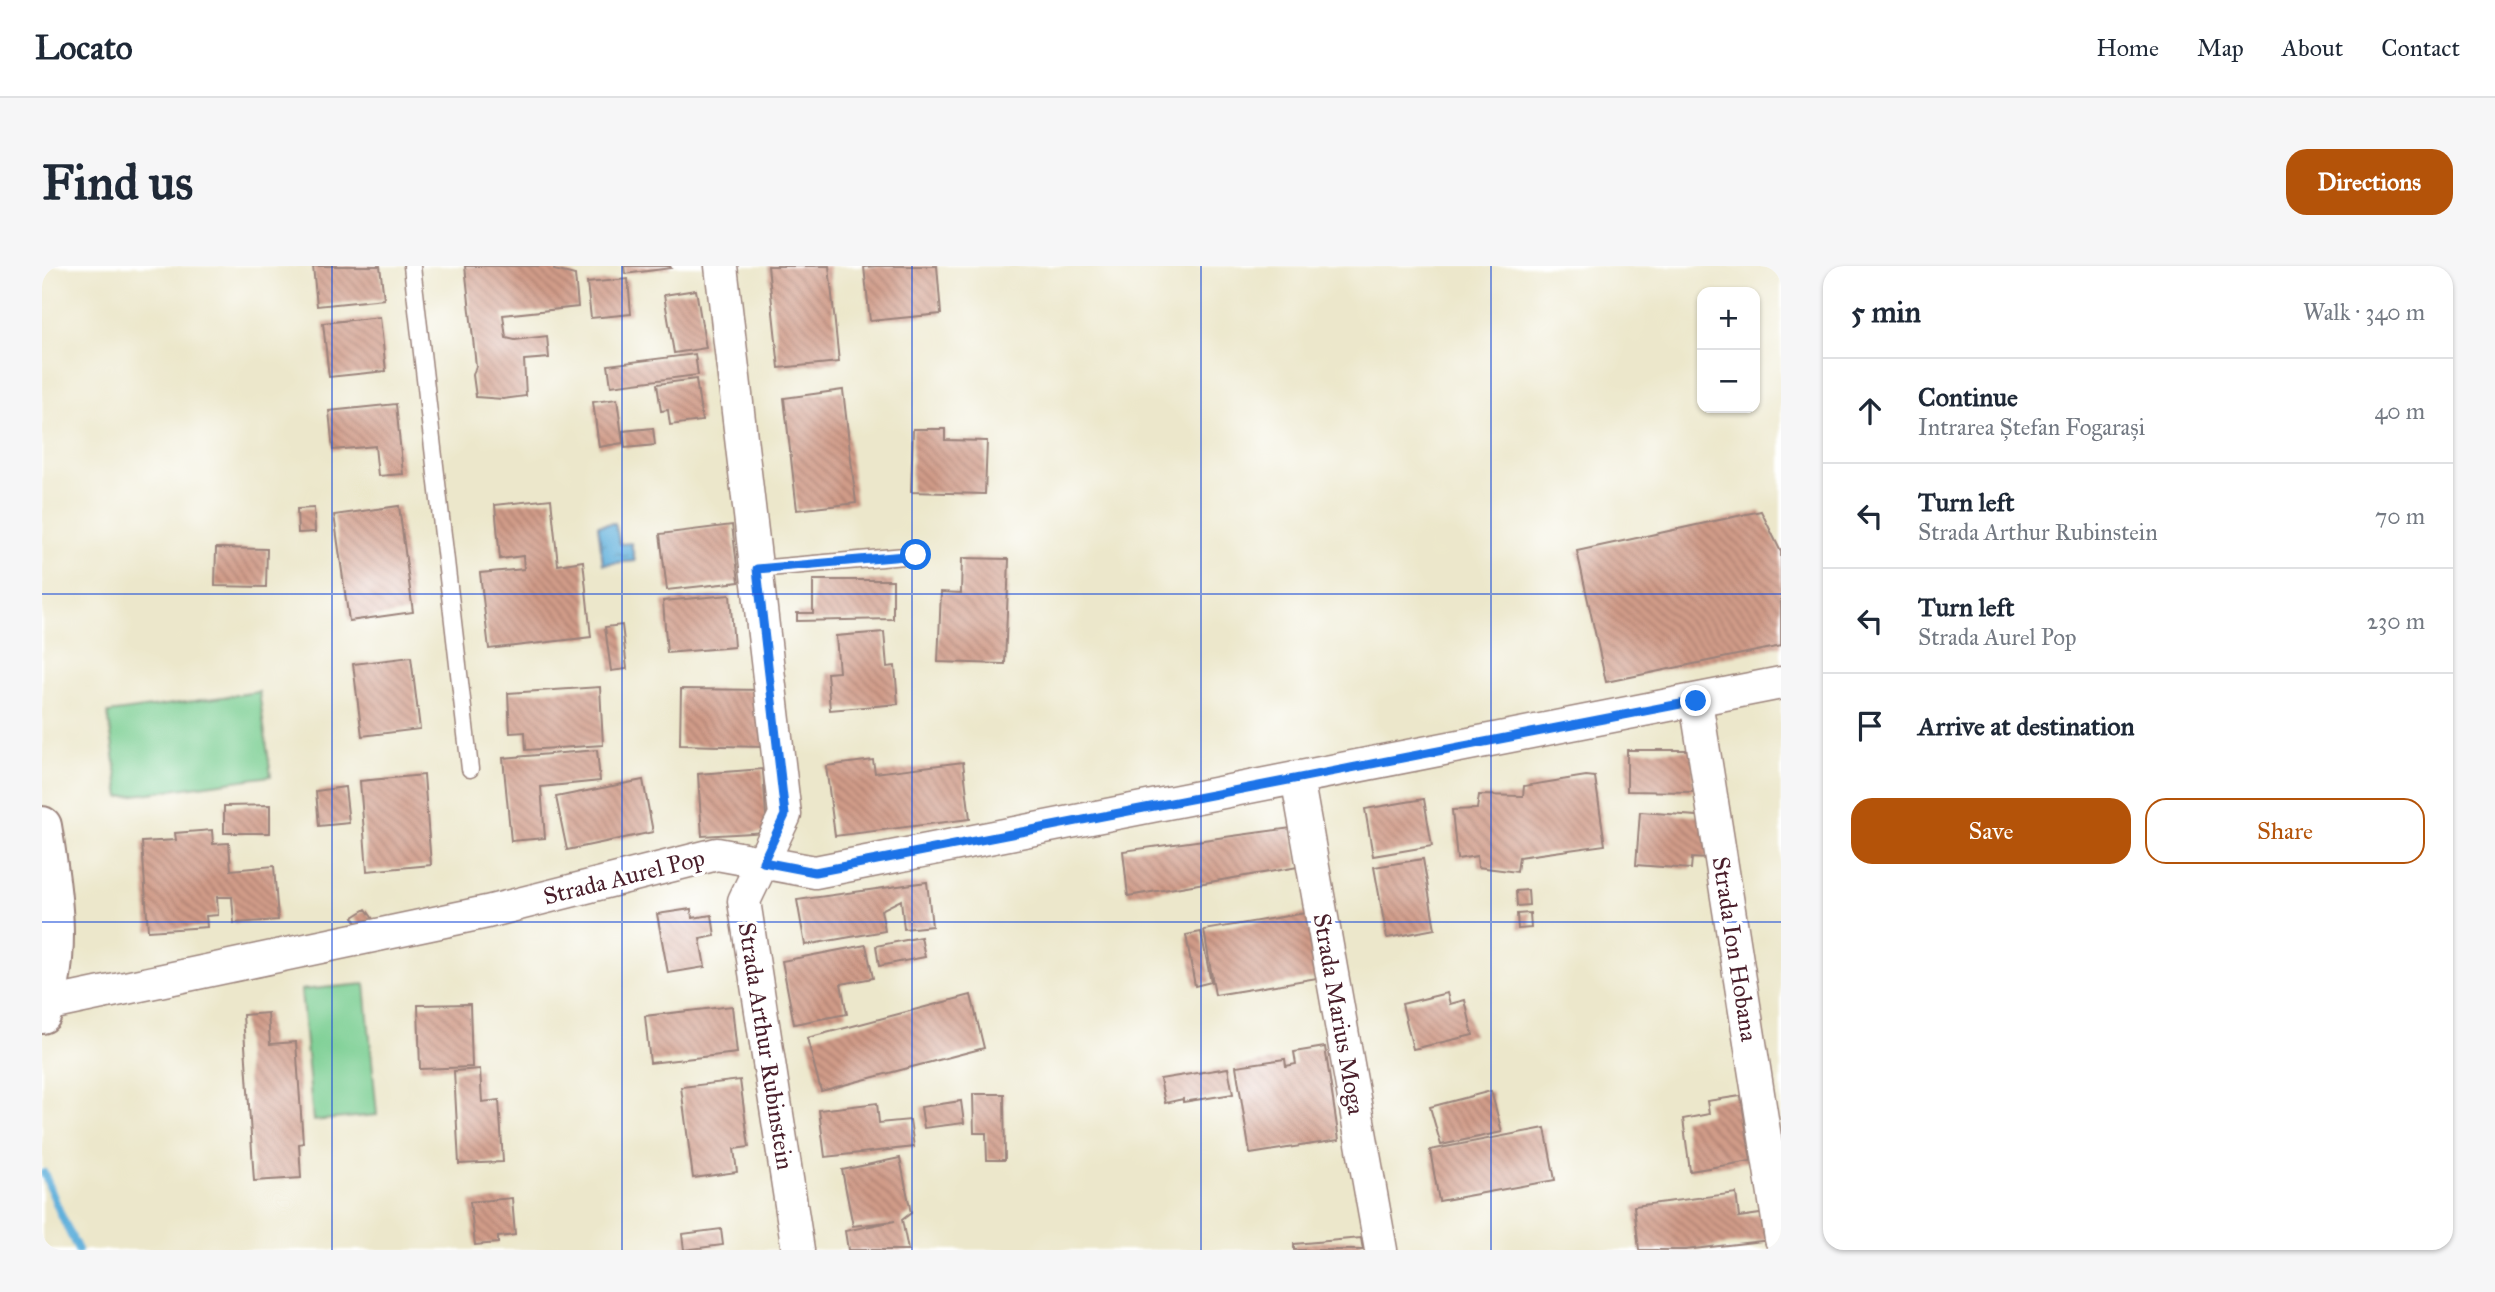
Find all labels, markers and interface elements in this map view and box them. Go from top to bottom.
text: Locato [35,28,133,68]
text: Home [2096,33,2159,63]
text: Map [2197,33,2244,63]
text: About [2282,33,2343,63]
text: Contact [2381,33,2460,63]
button: Directions [2286,149,2453,215]
text: Find us [42,153,193,212]
map controls [1697,287,1760,413]
button: + [1697,287,1760,350]
text: 5 min [1851,294,1921,330]
text: Walk · 340 m [2303,298,2425,326]
button: − [1697,350,1760,413]
text: Continue [1918,381,2018,413]
icon: ahead [1851,392,1889,430]
text: 40 m [2375,397,2425,425]
text: Intrarea Ștefan Fogarași [1918,413,2145,441]
text: Turn left [1918,486,2014,518]
icon: left [1851,497,1889,535]
text: 70 m [2375,502,2425,530]
text: Strada Arthur Rubinstein [1918,518,2158,546]
route start [900,539,931,570]
text: Turn left [1918,591,2014,623]
icon: left [1851,602,1889,640]
text: 230 m [2367,607,2425,635]
text: Strada Aurel Pop [1918,623,2077,651]
route end [1680,685,1711,716]
icon: arrive [1851,707,1889,745]
text: Arrive at destination [1918,710,2135,742]
button: Save [1851,798,2131,864]
button: Share [2145,798,2425,864]
street label: Strada Aurel Pop [540,842,708,912]
street label: Strada Ion Hobana [1706,854,1765,1044]
street label: Strada Marius Moga [1307,911,1372,1118]
street label: Strada Arthur Rubinstein [732,920,800,1172]

